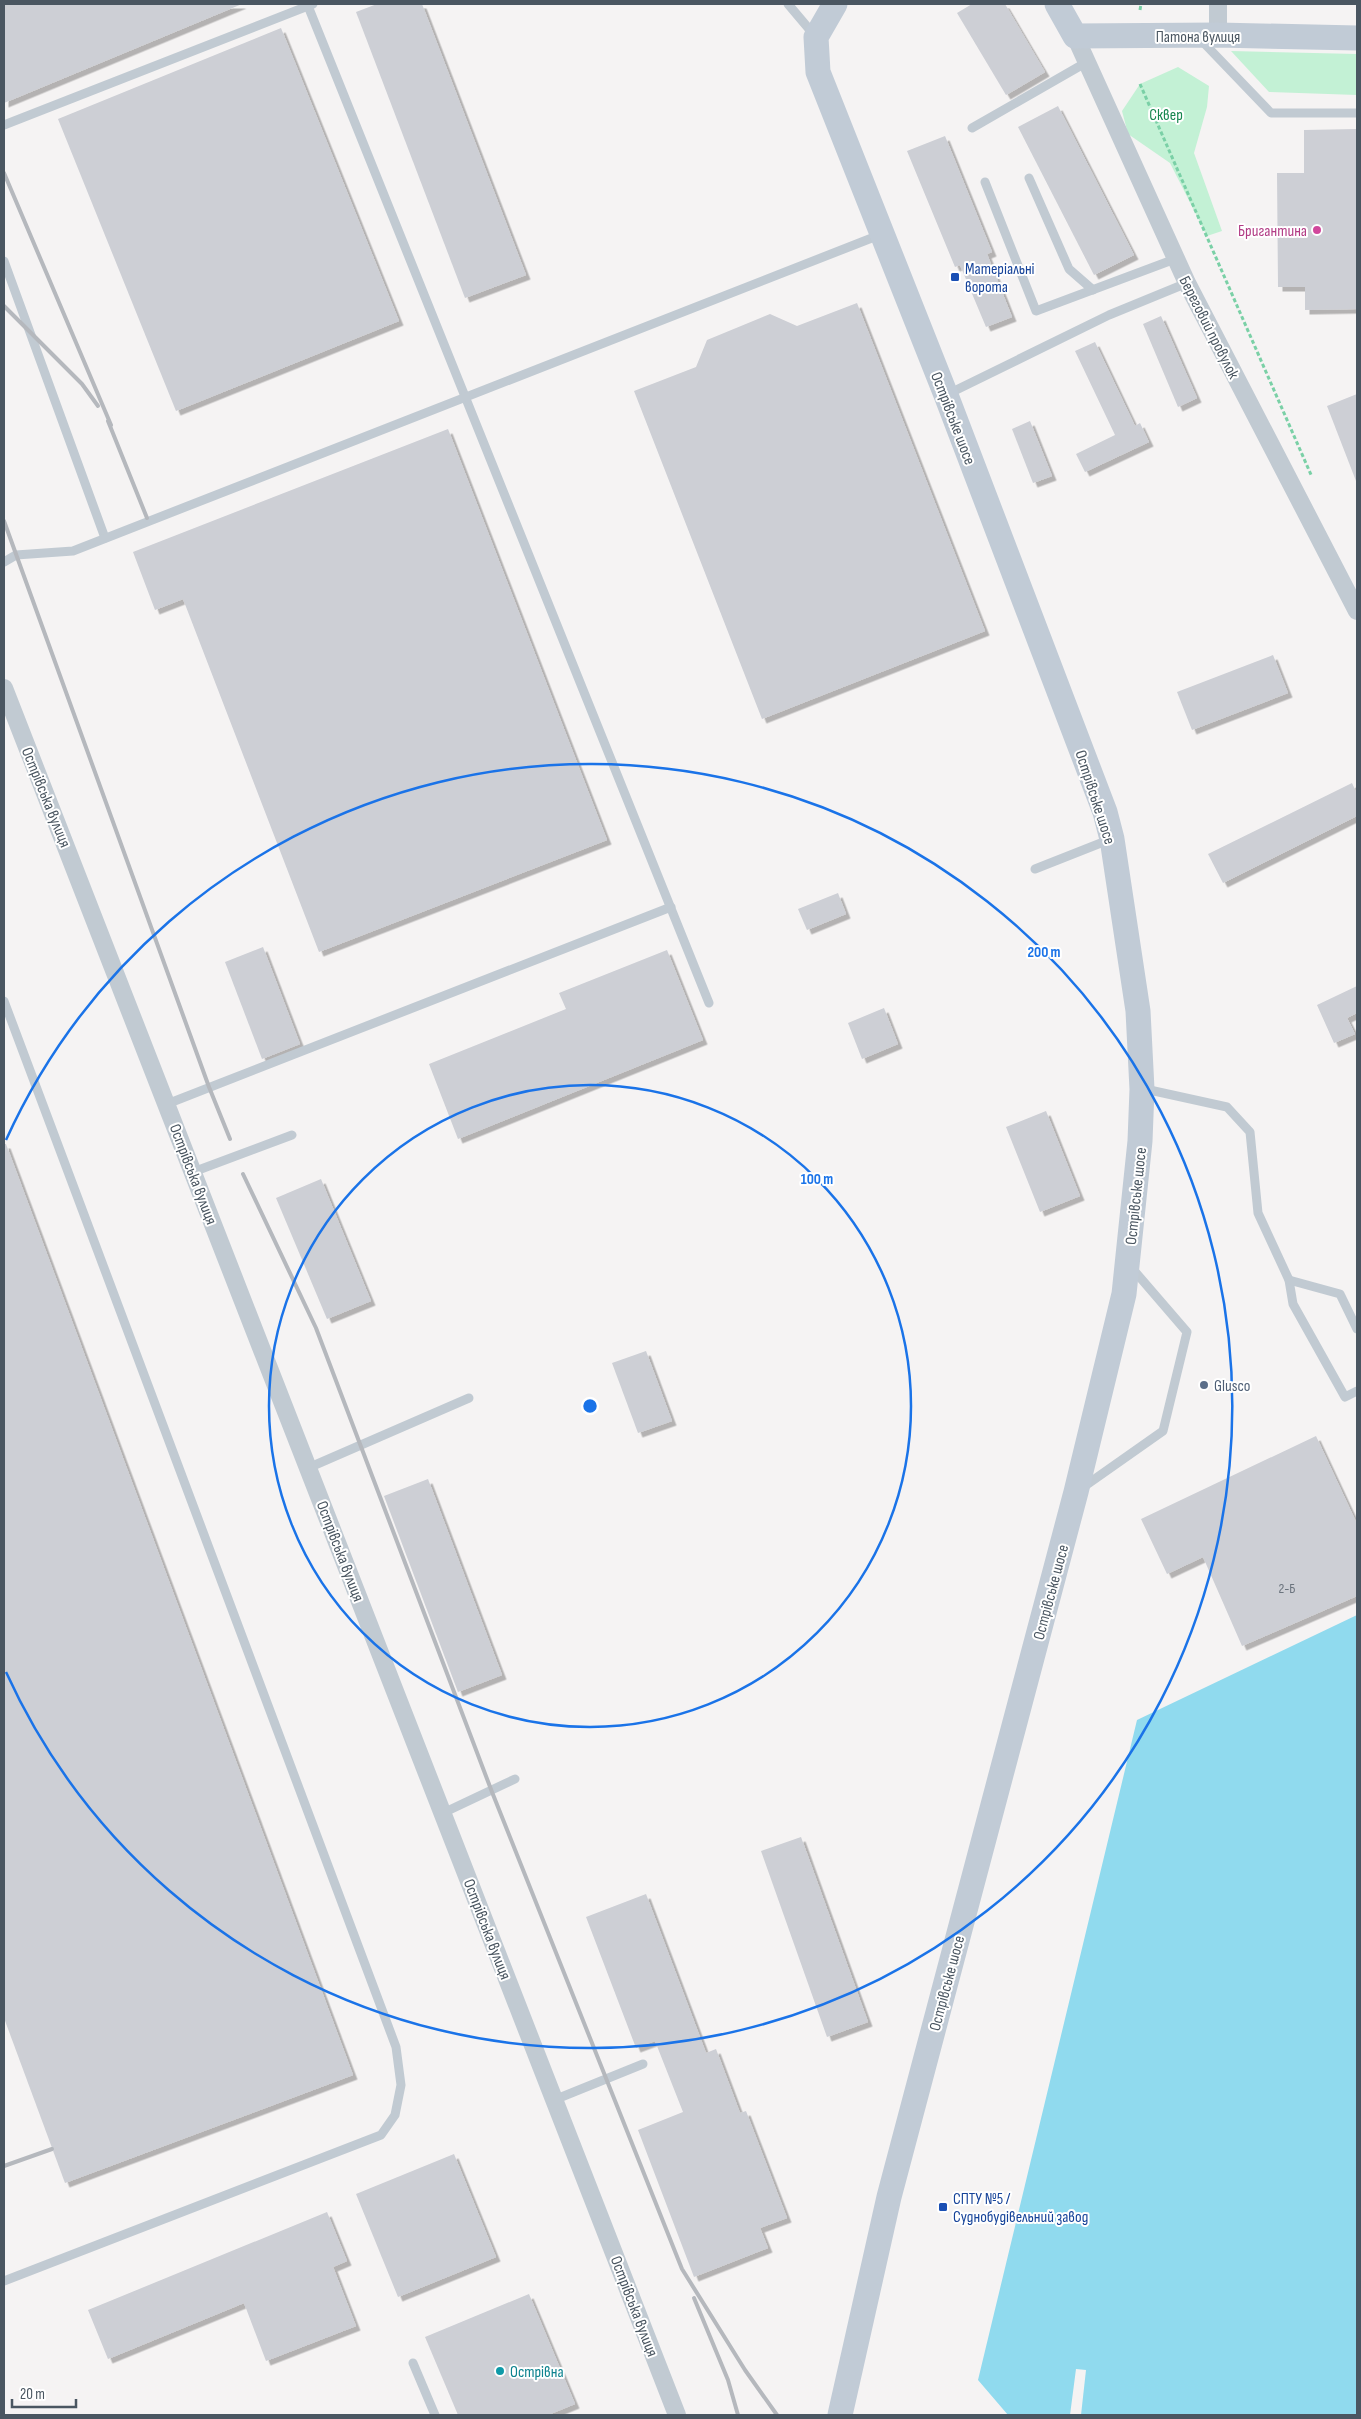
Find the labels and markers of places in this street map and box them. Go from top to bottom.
place label: Бригантина [1238,222,1307,241]
marker: Бригантина [1311,224,1323,236]
place label: Матеріальні ворота [965,260,1035,297]
marker: Матеріальні ворота [949,271,961,283]
place label: Glusco [1214,1377,1250,1396]
marker: Glusco [1198,1379,1210,1391]
centre of rings [581,1397,599,1415]
place label: СПТУ №5 / Суднобудівельний завод [953,2190,1088,2227]
marker: СПТУ №5 / Суднобудівельний завод [937,2201,949,2213]
place label: Острівна [510,2363,564,2382]
marker: Острівна [494,2365,506,2377]

